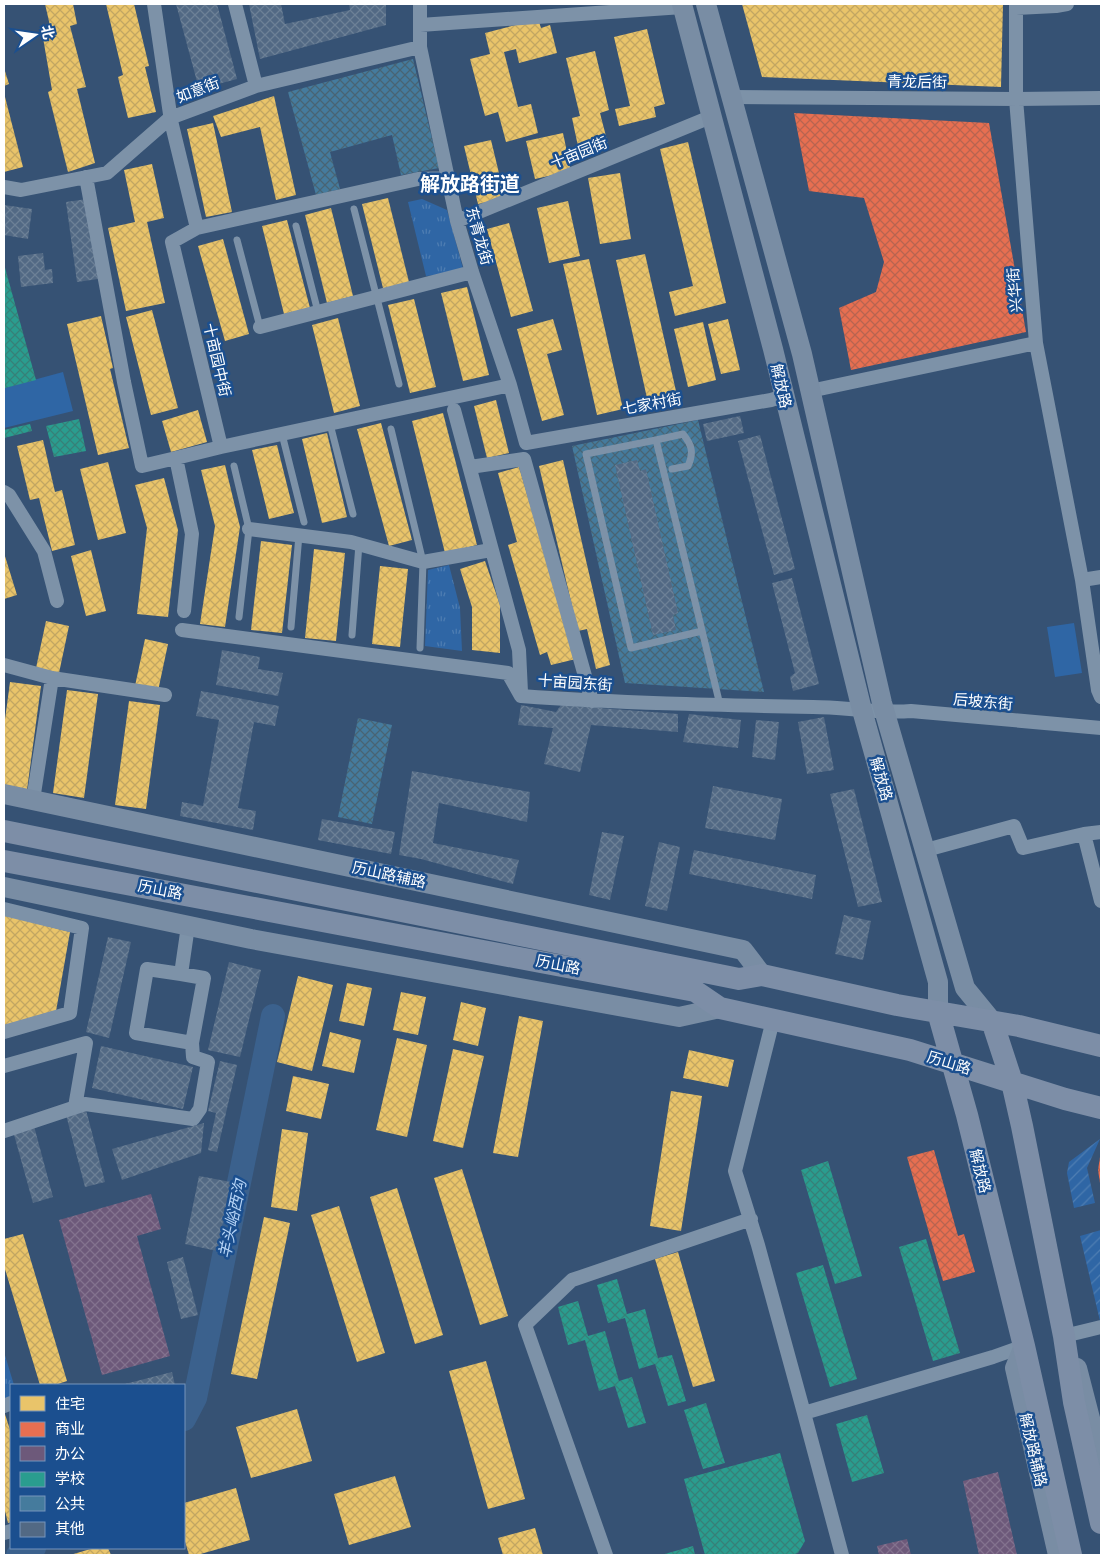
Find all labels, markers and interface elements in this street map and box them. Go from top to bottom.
north arrow [10,10,60,60]
text: 北 [37,23,57,41]
street label: 青龙后街 [887,72,947,92]
street label: 如意街 [174,74,222,106]
street label: 十亩园街 [548,133,610,173]
district label: 解放路街道 [420,172,520,196]
street label: 东青龙街 [462,205,496,267]
street label: 兴华街 [1004,267,1026,313]
street label: 十亩园中街 [200,321,234,399]
street label: 解放路 [767,362,795,410]
street label: 七家村街 [621,390,683,418]
street label: 十亩园东街 [537,671,613,695]
street label: 后坡东街 [952,690,1014,714]
street label: 解放路 [866,755,896,803]
street label: 历山路辅路 [350,858,428,892]
street label: 历山路 [136,877,184,903]
street label: 历山路 [534,952,582,978]
street label: 历山路 [925,1048,973,1078]
street label: 解放路 [966,1147,994,1195]
water label: 羊头峪西沟 [215,1176,251,1260]
legend [10,1384,185,1549]
text: 住宅 [55,1395,85,1413]
street label: 解放路辅路 [1016,1411,1050,1489]
text: 商业 [55,1420,85,1438]
text: 办公 [55,1445,85,1463]
text: 学校 [55,1470,85,1488]
text: 公共 [55,1495,85,1513]
text: 其他 [55,1520,85,1538]

